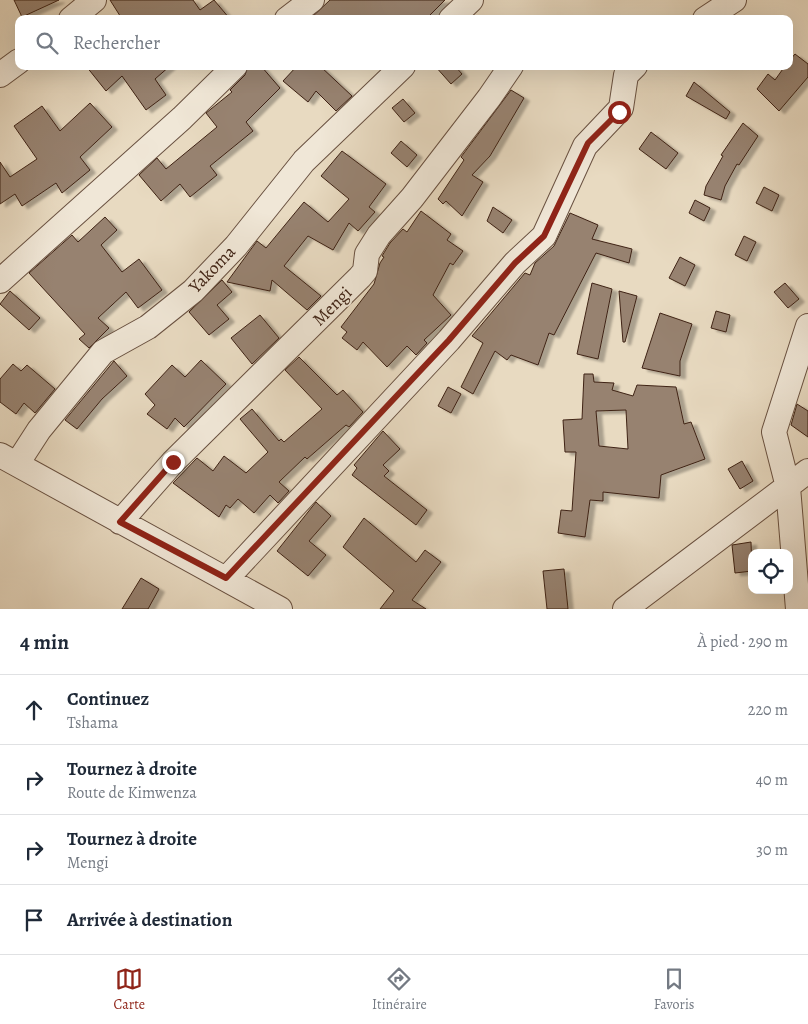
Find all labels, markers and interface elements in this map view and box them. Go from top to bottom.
search box [15,15,793,70]
icon: search [33,29,61,57]
text: Rechercher [73,30,160,56]
route start [608,101,631,124]
street label: Yakoma [183,239,241,299]
street label: Mengi [307,281,357,331]
route end [162,451,185,474]
map controls [748,549,793,594]
button: locate [748,549,793,594]
text: 4 min [20,628,69,656]
text: À pied · 290 m [697,631,788,653]
text: Continuez [67,686,149,712]
icon: ahead [20,696,48,724]
text: 220 m [748,699,788,721]
text: Tshama [67,712,118,734]
text: Tournez à droite [67,756,197,782]
icon: right [20,766,48,794]
text: 40 m [756,769,788,791]
text: Route de Kimwenza [67,782,197,804]
text: Tournez à droite [67,826,197,852]
icon: right [20,836,48,864]
text: 30 m [756,839,788,861]
text: Mengi [67,852,109,874]
icon: arrive [20,906,48,934]
text: Arrivée à destination [67,907,232,933]
tab: Carte [113,965,145,1014]
tab: Itinéraire [372,965,427,1014]
tab: Favoris [654,965,694,1014]

